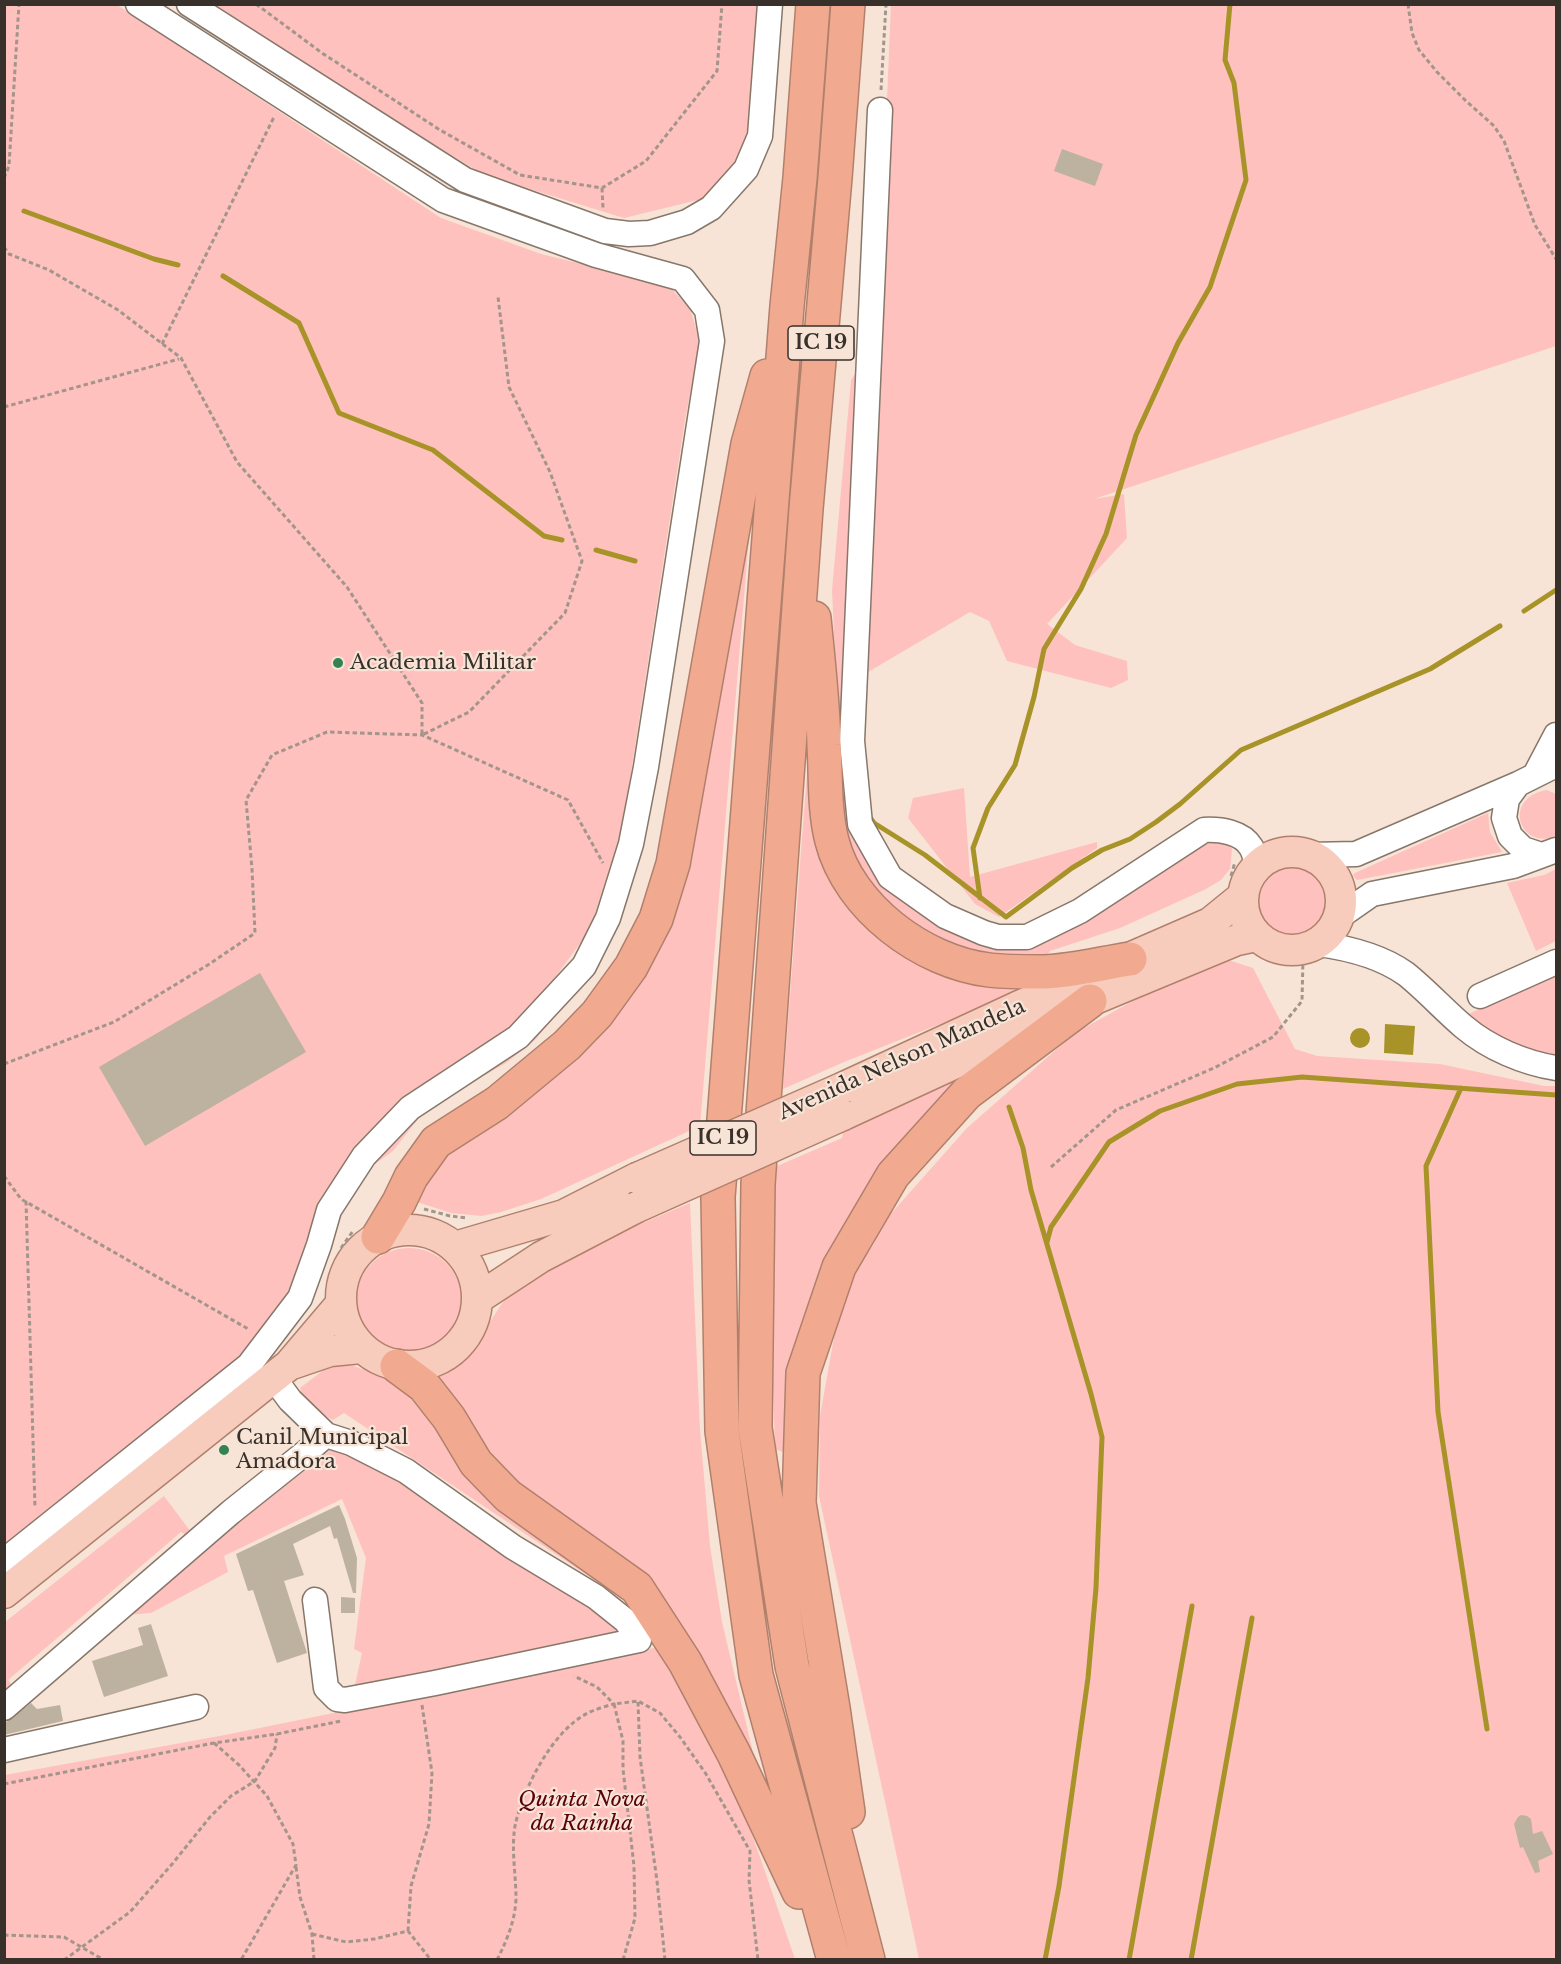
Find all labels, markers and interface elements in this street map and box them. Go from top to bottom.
road number: IC 19 [788,326,854,360]
place label: Academia Militar [350,650,536,676]
marker: Academia Militar [331,656,345,670]
street label: Avenida Nelson Mandela [775,994,1029,1126]
road number: IC 19 [690,1121,756,1155]
place label: Canil Municipal Amadora [236,1425,408,1475]
marker: Canil Municipal Amadora [217,1443,231,1457]
park label: Quinta Nova da Rainha [518,1787,646,1837]

